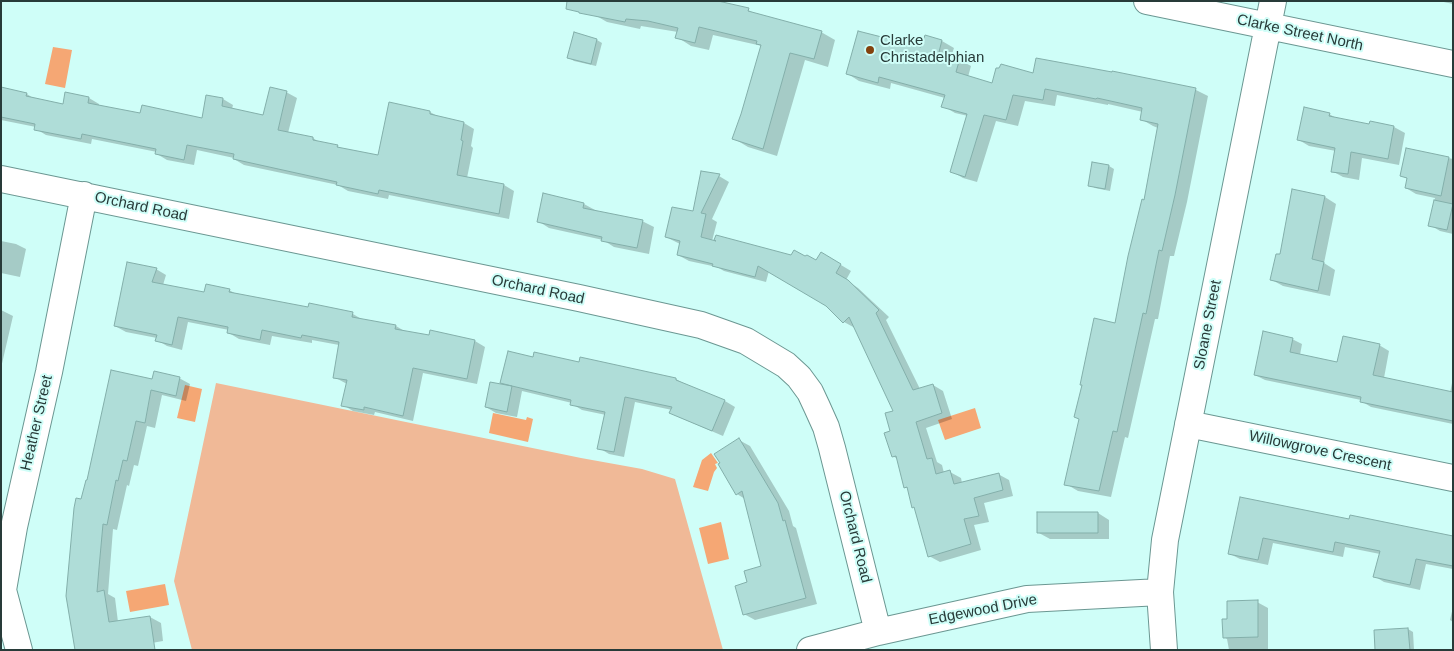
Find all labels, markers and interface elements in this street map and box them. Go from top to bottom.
street label: Clarke Street North [1235,11,1365,55]
place label: Clarke Christadelphian [880,32,984,67]
marker: Clarke Christadelphian [864,44,876,56]
street label: Orchard Road [93,188,189,226]
street label: Orchard Road [490,271,586,309]
street label: Sloane Street [1190,279,1226,371]
street label: Heather Street [17,373,57,473]
street label: Willowgrove Crescent [1247,427,1393,475]
street label: Orchard Road [835,489,875,585]
street label: Edgewood Drive [927,591,1039,629]

